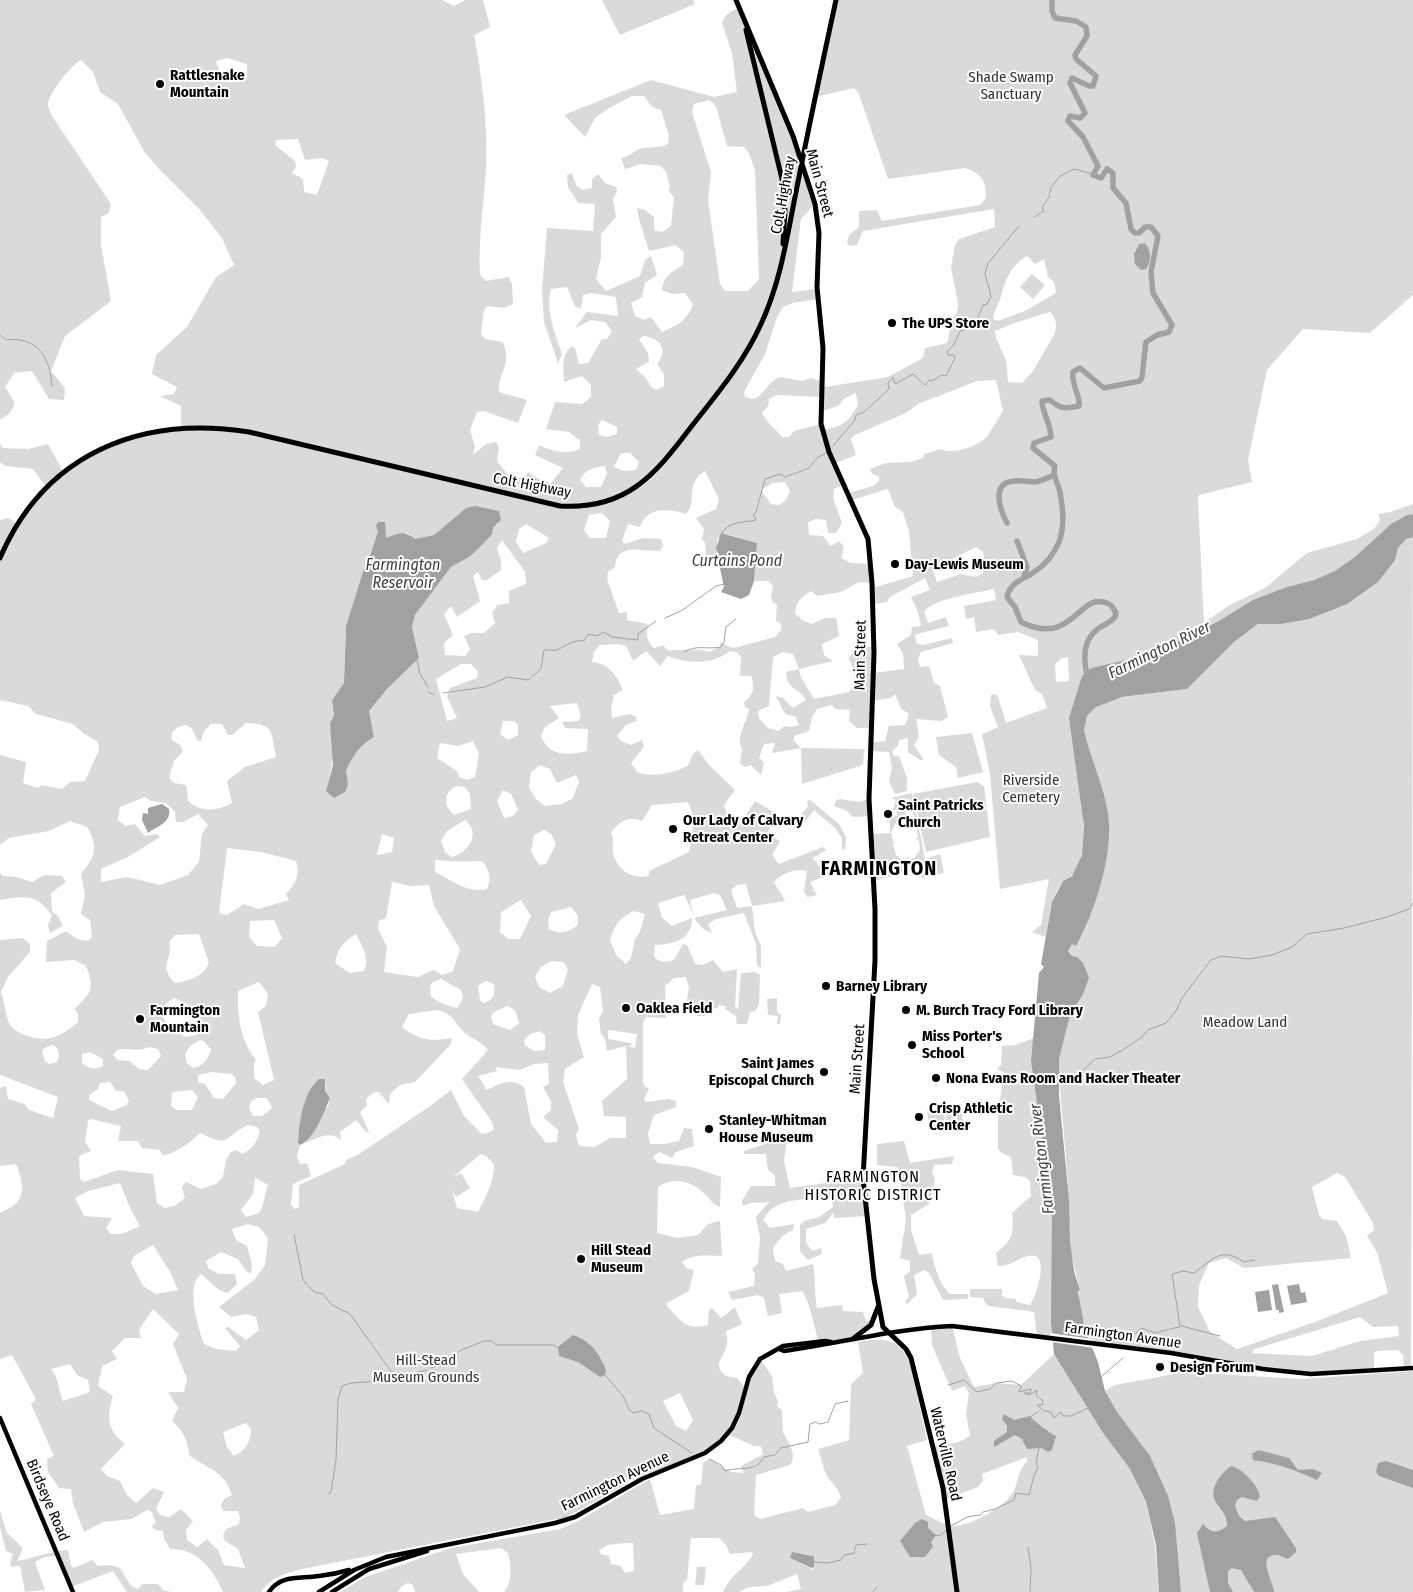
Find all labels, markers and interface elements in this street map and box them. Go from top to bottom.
place label: Rattlesnake Mountain [170,66,245,101]
park label: Shade Swamp Sanctuary [968,68,1054,103]
marker: Rattlesnake Mountain [154,78,166,90]
street label: Main Street [802,147,838,219]
street label: Colt Highway [767,154,799,235]
place label: The UPS Store [902,314,989,332]
marker: The UPS Store [886,317,898,329]
street label: Colt Highway [492,469,573,501]
water label: Curtains Pond [692,551,783,570]
water label: Farmington Reservoir [366,555,440,592]
place label: Day-Lewis Museum [905,555,1024,573]
marker: Day-Lewis Museum [889,558,901,570]
water label: Farmington River [1105,616,1214,682]
street label: Main Street [850,620,870,690]
park label: Riverside Cemetery [1002,771,1060,806]
place label: Saint Patricks Church [898,796,984,831]
marker: Saint Patricks Church [882,808,894,820]
place label: Our Lady of Calvary Retreat Center [683,811,804,846]
marker: Our Lady of Calvary Retreat Center [667,823,679,835]
district label: FARMINGTON [821,856,937,880]
place label: Barney Library [836,977,928,995]
marker: Barney Library [820,980,832,992]
place label: Oaklea Field [636,999,712,1017]
place label: Farmington Mountain [150,1001,220,1036]
place label: M. Burch Tracy Ford Library [916,1001,1084,1019]
marker: Oaklea Field [620,1002,632,1014]
marker: M. Burch Tracy Ford Library [900,1004,912,1016]
marker: Farmington Mountain [134,1013,146,1025]
park label: Meadow Land [1203,1013,1287,1031]
street label: Main Street [846,1023,868,1095]
place label: Miss Porter's School [922,1027,1002,1062]
marker: Miss Porter's School [906,1039,918,1051]
place label: Saint James Episcopal Church [709,1054,814,1089]
marker: Saint James Episcopal Church [818,1066,830,1078]
place label: Nona Evans Room and Hacker Theater [946,1069,1181,1087]
marker: Nona Evans Room and Hacker Theater [930,1072,942,1084]
place label: Crisp Athletic Center [929,1099,1013,1134]
water label: Farmington River [1025,1102,1058,1215]
place label: Stanley-Whitman House Museum [719,1111,827,1146]
marker: Crisp Athletic Center [913,1111,925,1123]
marker: Stanley-Whitman House Museum [703,1123,715,1135]
district label: FARMINGTON HISTORIC DISTRICT [805,1167,941,1204]
place label: Hill Stead Museum [591,1241,651,1276]
marker: Hill Stead Museum [575,1253,587,1265]
street label: Farmington Avenue [1064,1318,1182,1352]
park label: Hill-Stead Museum Grounds [373,1351,479,1386]
place label: Design Forum [1170,1358,1254,1376]
marker: Design Forum [1154,1361,1166,1373]
street label: Waterville Road [926,1405,966,1503]
street label: Farmington Avenue [558,1447,672,1515]
street label: Birdseye Road [23,1456,73,1544]

